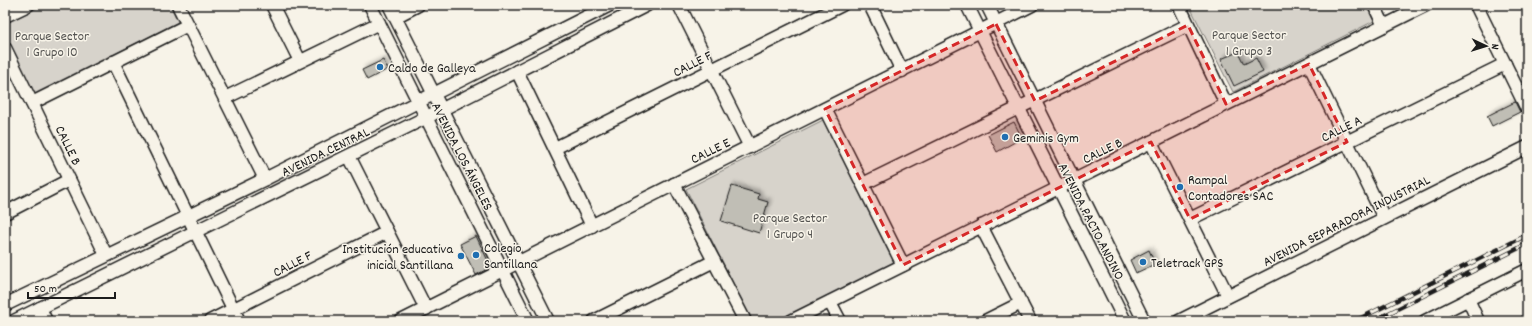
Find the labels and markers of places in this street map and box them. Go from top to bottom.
place label: Caldo de Galleya [388,59,476,79]
marker: Caldo de Galleya [375,62,385,72]
place label: Geminis Gym [1013,129,1079,149]
marker: Geminis Gym [1000,132,1010,142]
place label: Rampal Contadores SAC [1188,171,1273,207]
marker: Rampal Contadores SAC [1175,182,1185,192]
place label: Colegio Santillana [484,239,538,275]
place label: Institución educativa inicial Santillana [342,240,453,276]
marker: Colegio Santillana [471,250,481,260]
marker: Institución educativa inicial Santillana [456,251,466,261]
place label: Teletrack GPS [1151,254,1223,274]
marker: Teletrack GPS [1138,257,1148,267]

